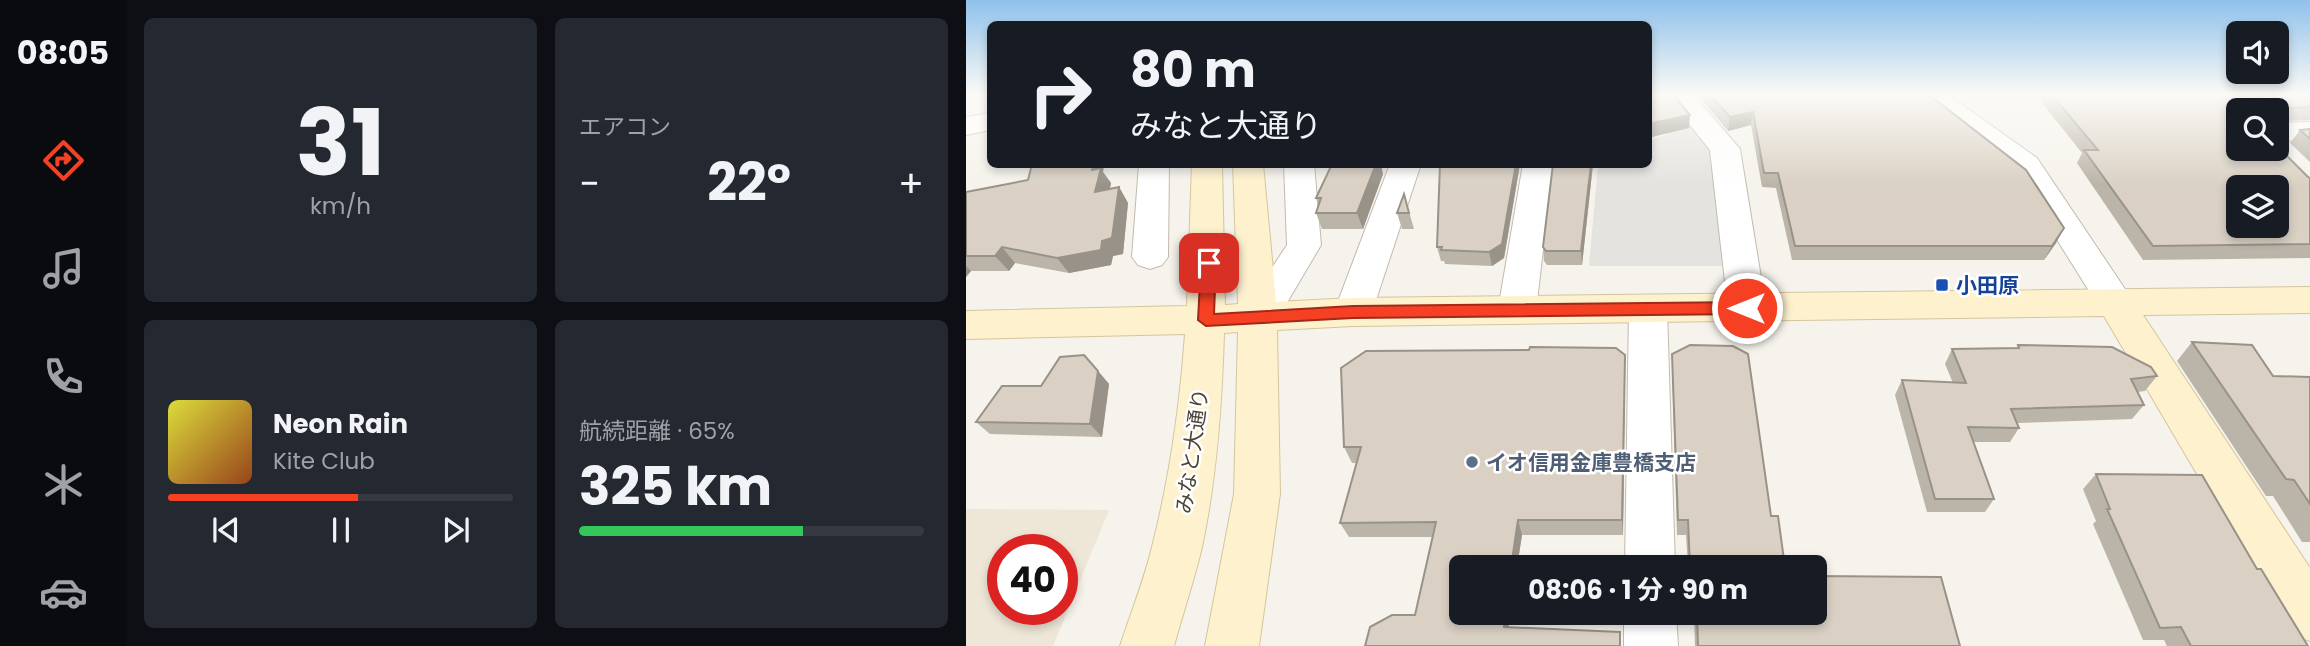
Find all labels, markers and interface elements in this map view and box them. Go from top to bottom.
map controls [2226,21,2289,238]
button: sound [2226,21,2289,84]
text: 08:05 [17,30,109,75]
text: 80 m [1130,36,1256,104]
icon: right [1015,49,1106,140]
text: 31 [296,79,385,207]
button: search [2226,98,2289,161]
text: みなと大通り [1130,103,1322,148]
text: エアコン [579,111,671,143]
icon: directions [39,136,88,185]
text: 22° [707,146,791,219]
text: − [579,157,600,210]
text: + [898,157,924,210]
button: layers [2226,175,2289,238]
text: km/h [310,190,371,222]
pin [1179,233,1239,293]
icon: music [39,244,88,293]
icon: arrive [1190,244,1228,282]
position arrow [1710,271,1784,345]
place label: 小田原 [1956,271,2019,300]
marker: 小田原 [1934,277,1950,293]
icon: phone [39,352,88,401]
street label: みなと大通り [1169,387,1215,515]
text: Neon Rain [273,406,408,442]
text: 航続距離 · 65% [579,415,735,447]
text: Kite Club [273,445,375,477]
place label: イオ信用金庫豊橋支店 [1486,448,1696,477]
text: 325 km [579,450,772,523]
marker: イオ信用金庫豊橋支店 [1464,454,1480,470]
icon: climate [39,460,88,509]
icon: previous [207,511,245,549]
icon: pause [322,511,360,549]
icon: next [437,511,475,549]
speed limit sign: 40 [987,534,1078,625]
icon: car [39,568,88,617]
text: 08:06 · 1 分 · 90 m [1528,572,1748,608]

